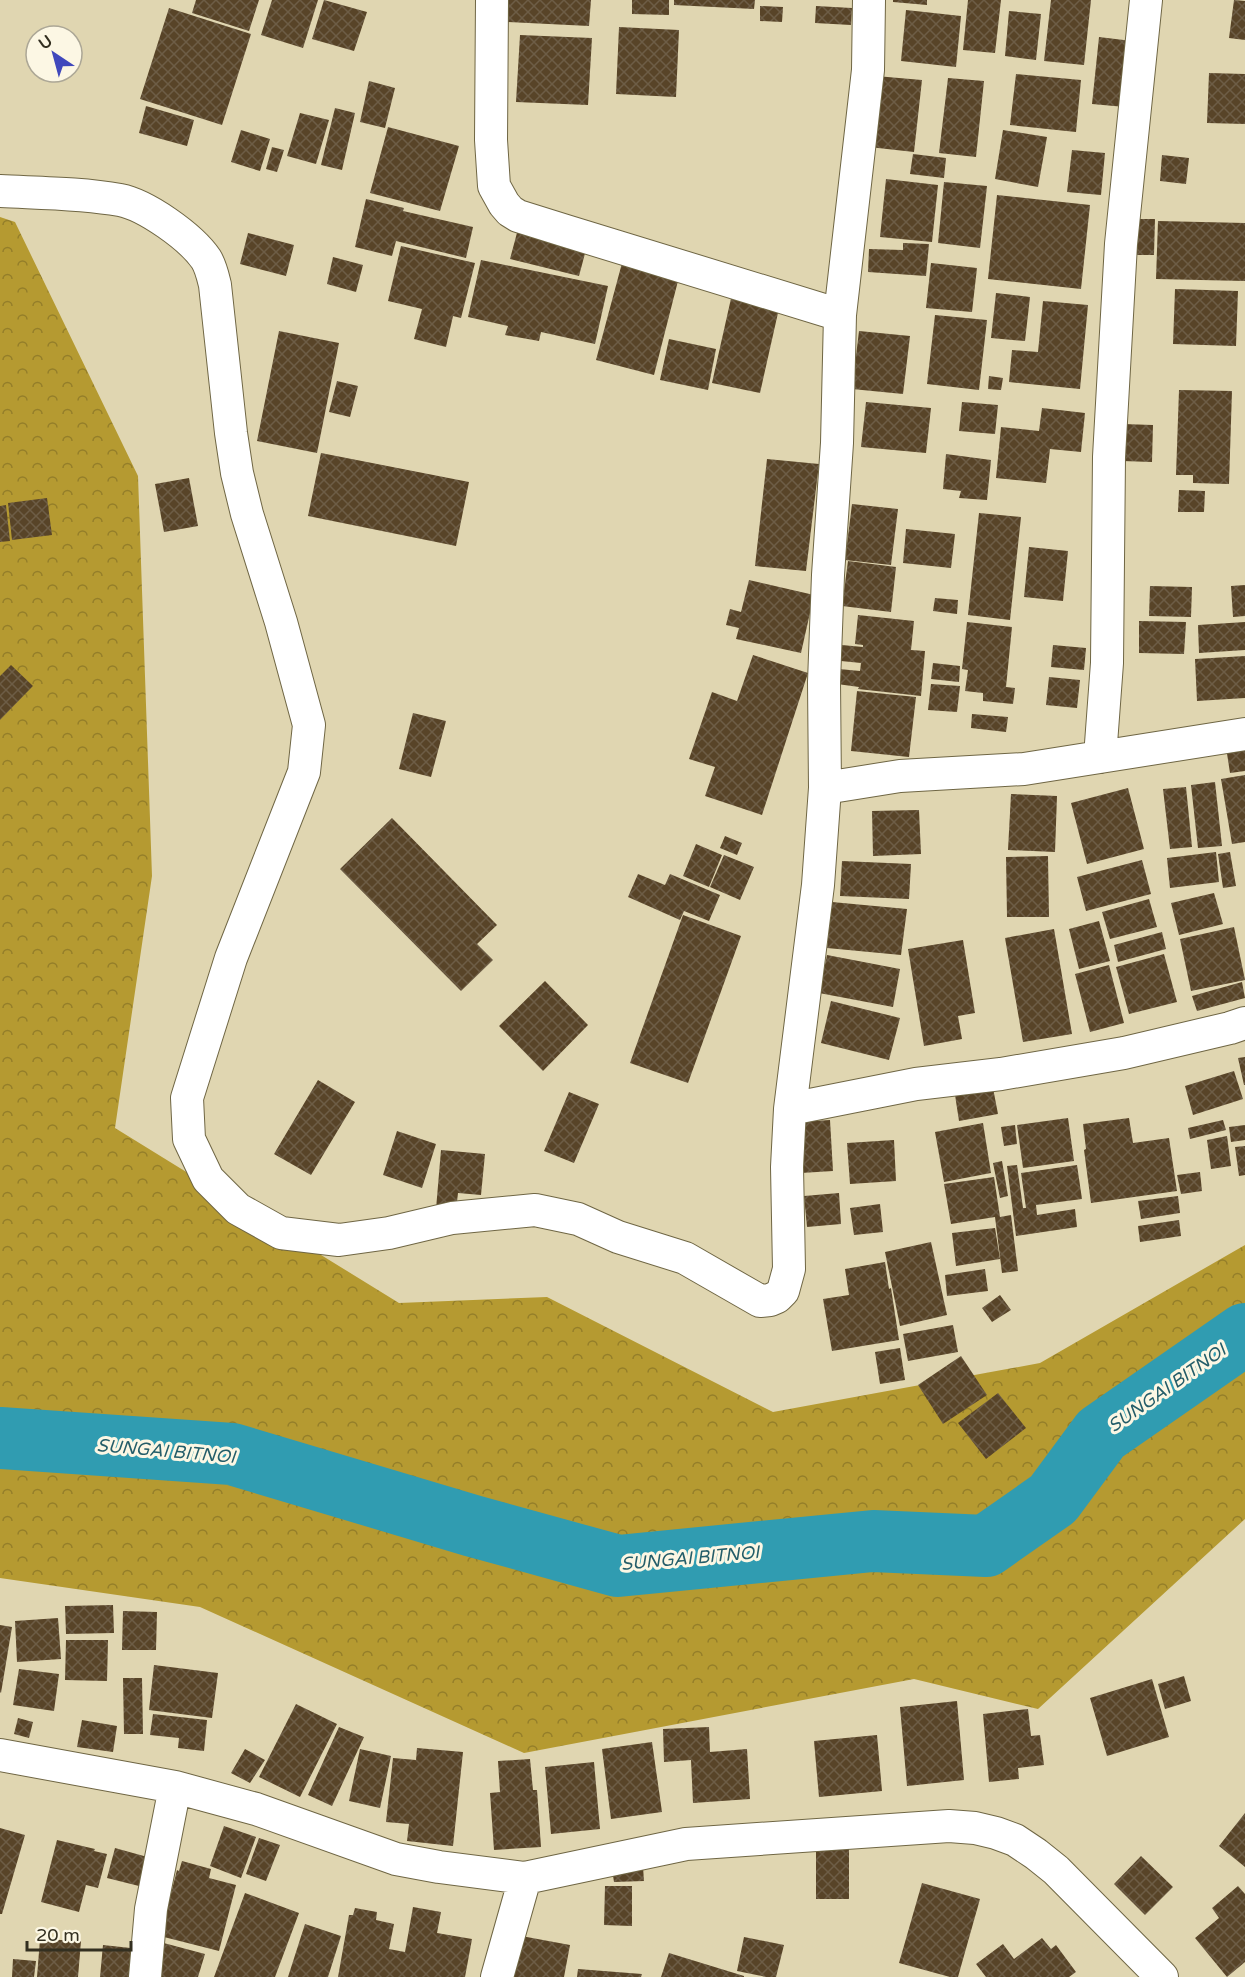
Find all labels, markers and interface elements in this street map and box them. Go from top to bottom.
north arrow [24,24,84,84]
text: U [35,31,57,54]
water label: SUNGAI BITNOI [1104,1338,1232,1437]
water label: SUNGAI BITNOI [96,1434,238,1468]
water label: SUNGAI BITNOI [620,1541,762,1575]
scale bar [27,1914,130,1952]
text: 20 m [36,1924,80,1946]

